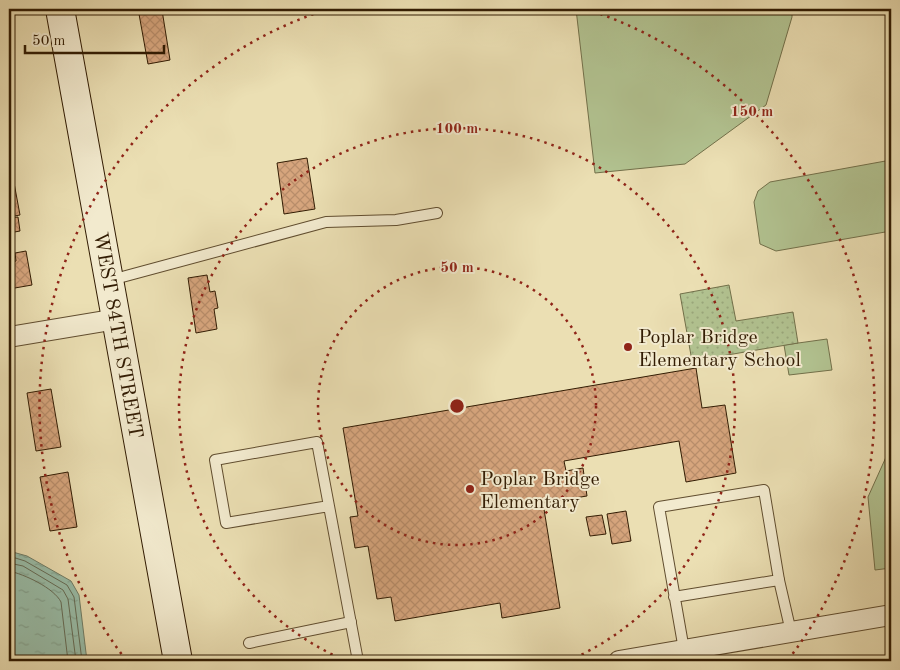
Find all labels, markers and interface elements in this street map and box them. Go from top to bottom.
scale bar [25,22,164,54]
text: 50 m [32,34,66,49]
text: 150 m [731,105,773,120]
text: 100 m [436,122,478,137]
street label: WEST 84TH STREET [89,231,145,440]
text: 50 m [440,261,474,276]
place label: Poplar Bridge Elementary School [638,328,801,371]
marker: Poplar Bridge Elementary School [622,341,634,353]
centre of rings [448,397,466,415]
place label: Poplar Bridge Elementary [480,470,600,513]
marker: Poplar Bridge Elementary [464,483,476,495]

